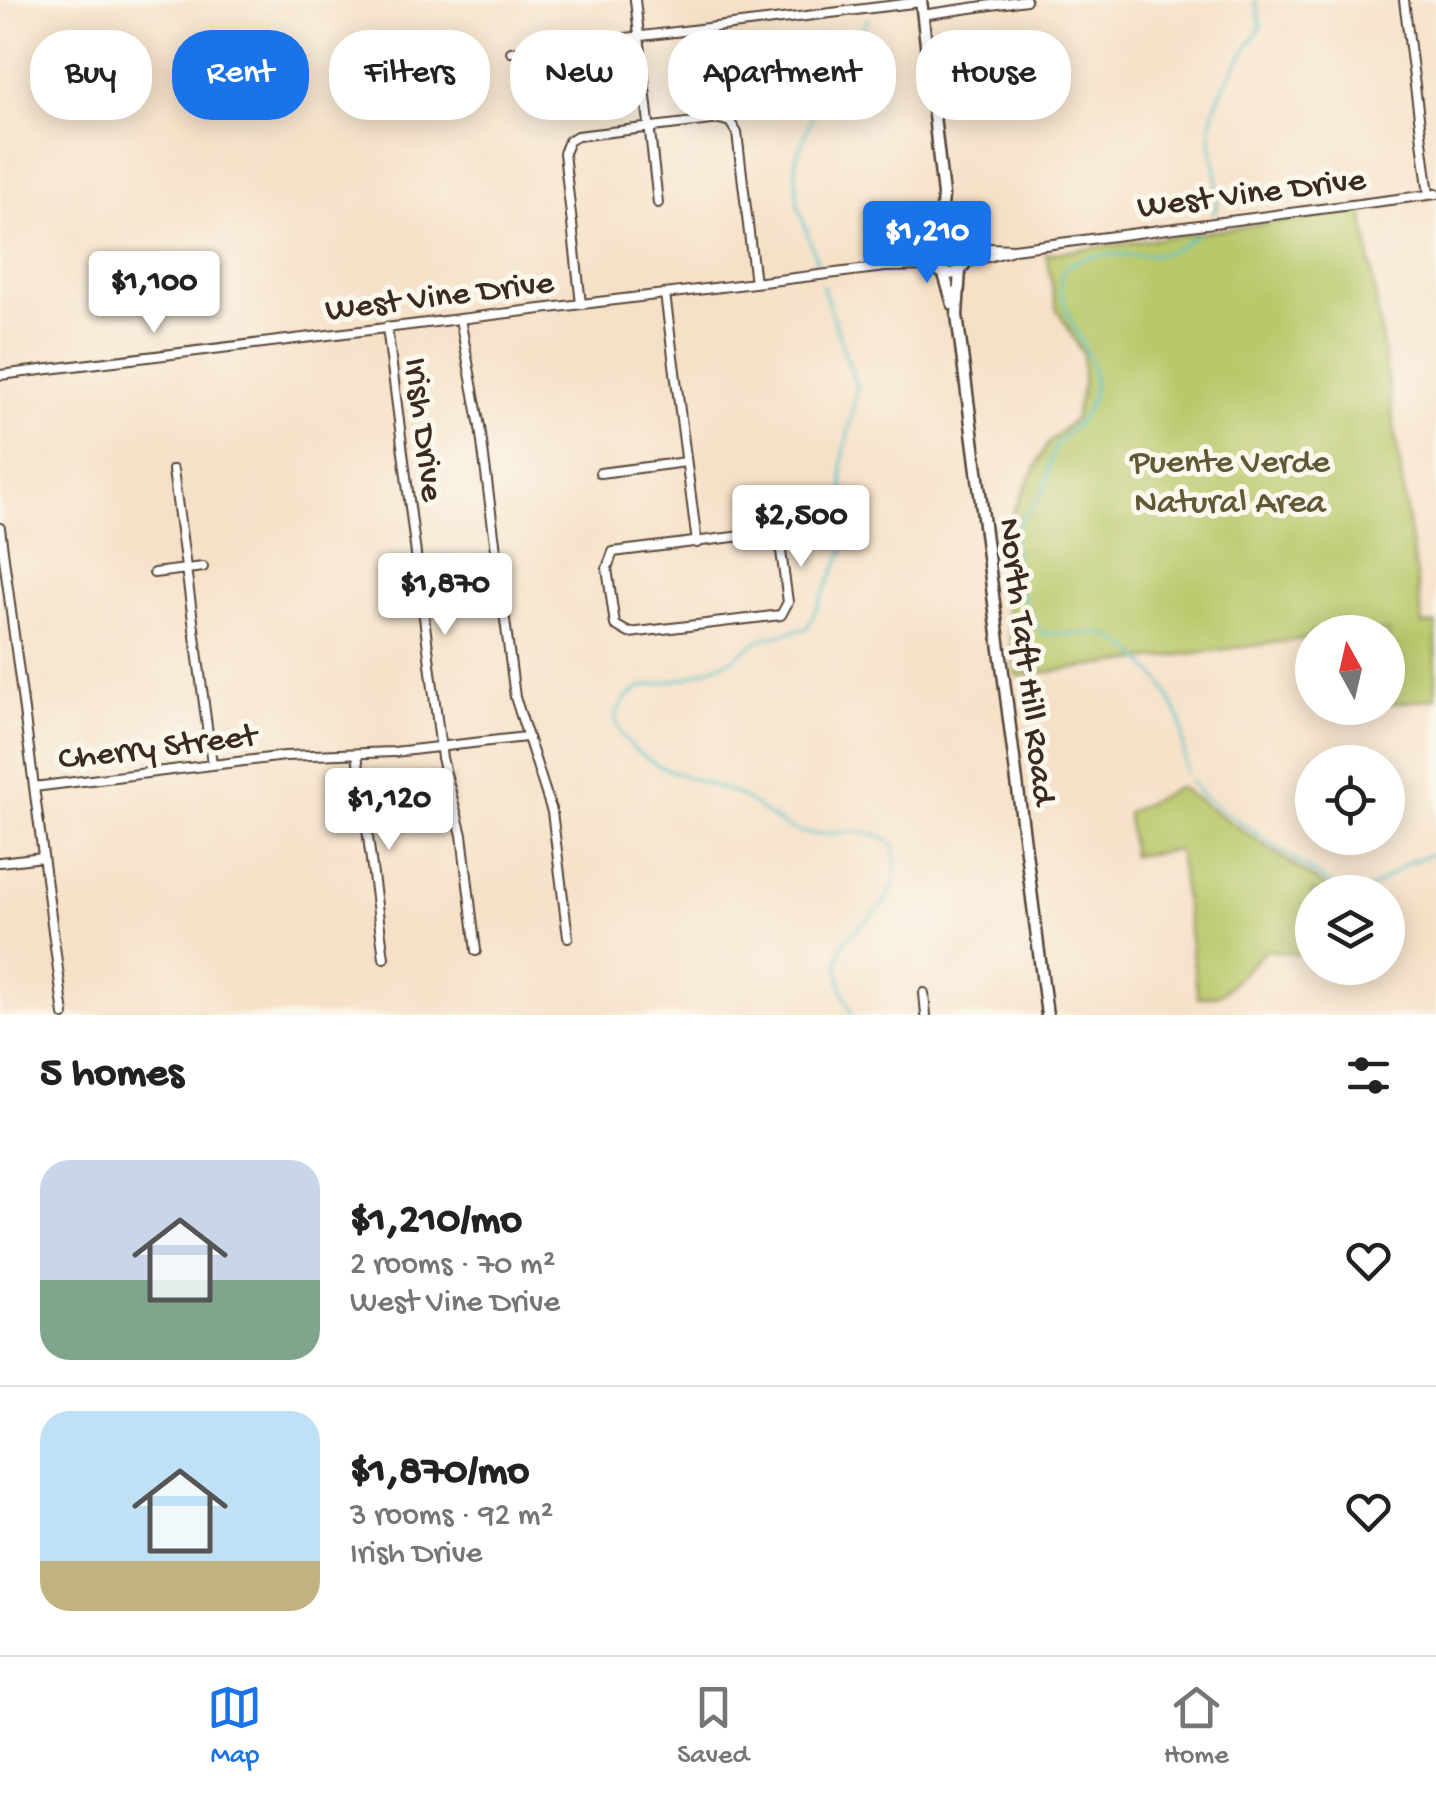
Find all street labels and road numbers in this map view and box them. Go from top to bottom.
street label: West Vine Drive [1135,161,1369,230]
street label: West Vine Drive [323,264,557,333]
street label: Irish Drive [392,355,451,505]
street label: North Taft Hill Road [987,516,1063,810]
street label: Cherry Street [56,717,262,782]

